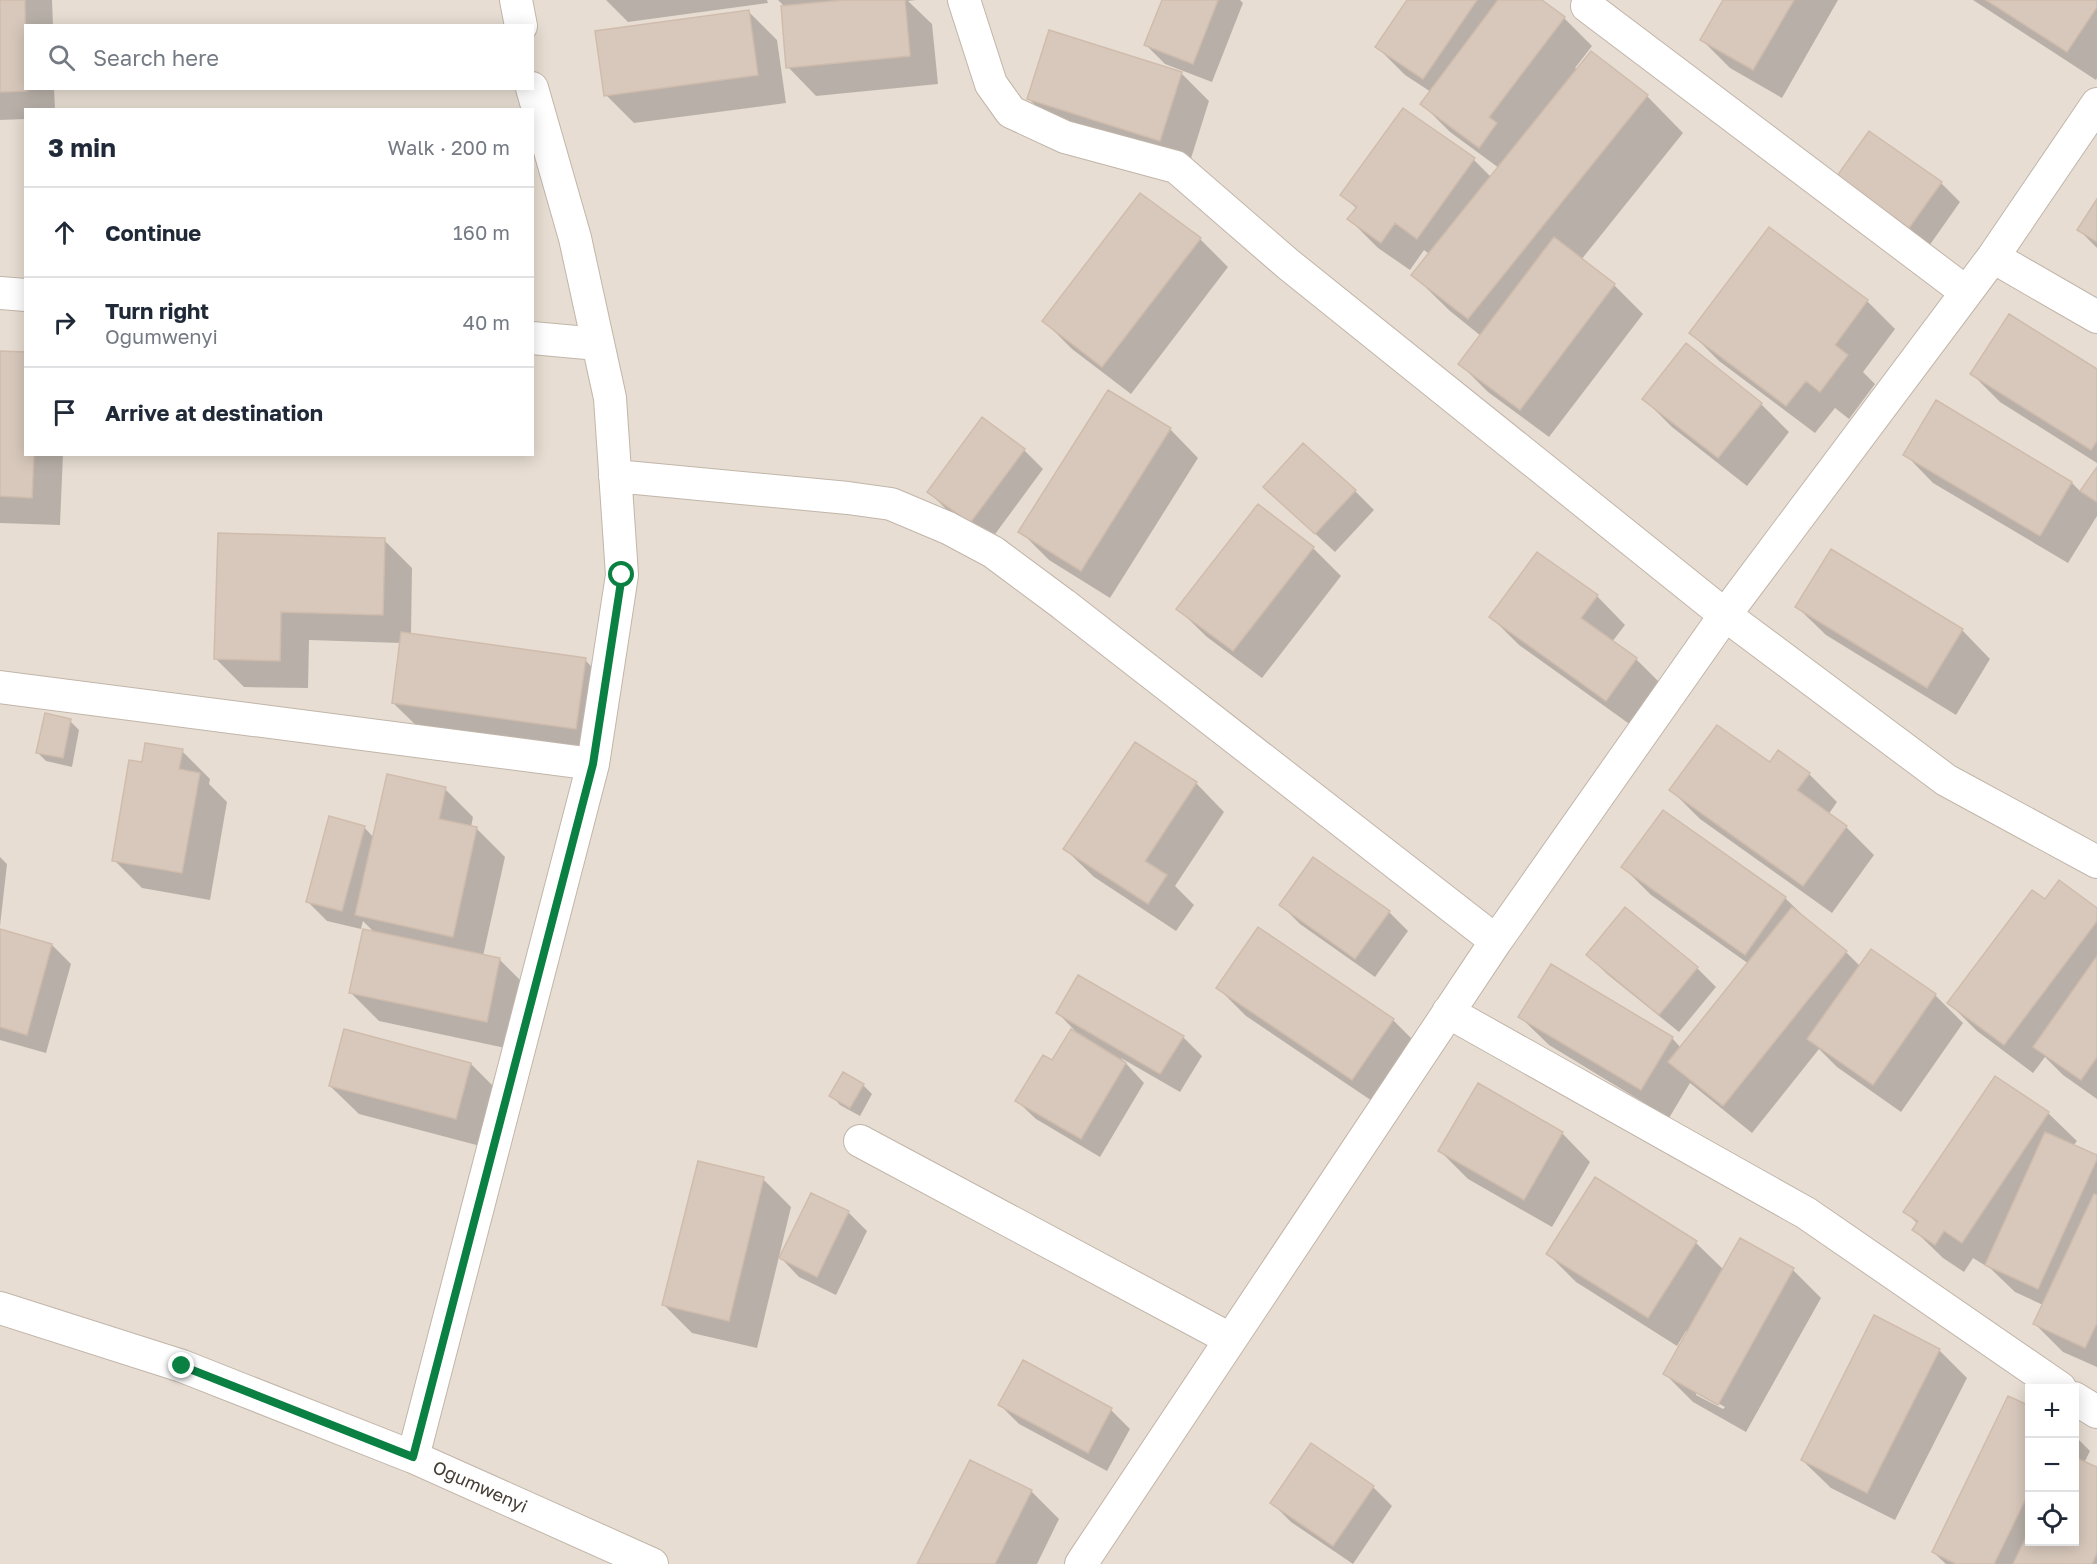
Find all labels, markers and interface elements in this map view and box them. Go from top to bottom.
search box [24,24,534,90]
icon: search [45,41,78,74]
text: Search here [93,44,219,71]
text: 3 min [48,132,116,163]
text: Walk · 200 m [388,135,510,159]
icon: ahead [48,216,81,249]
text: Continue [105,219,201,246]
text: 160 m [453,220,510,244]
text: Turn right [105,297,209,324]
icon: right [48,306,81,339]
text: 40 m [463,310,510,334]
text: Ogumwenyi [105,324,218,348]
icon: arrive [48,396,81,429]
text: Arrive at destination [105,399,323,426]
route start [608,561,634,587]
route end [168,1352,194,1378]
map controls [2025,1384,2079,1546]
button: + [2025,1384,2079,1438]
button: − [2025,1438,2079,1492]
street label: Ogumwenyi [430,1455,531,1517]
button: locate [2025,1492,2079,1546]

